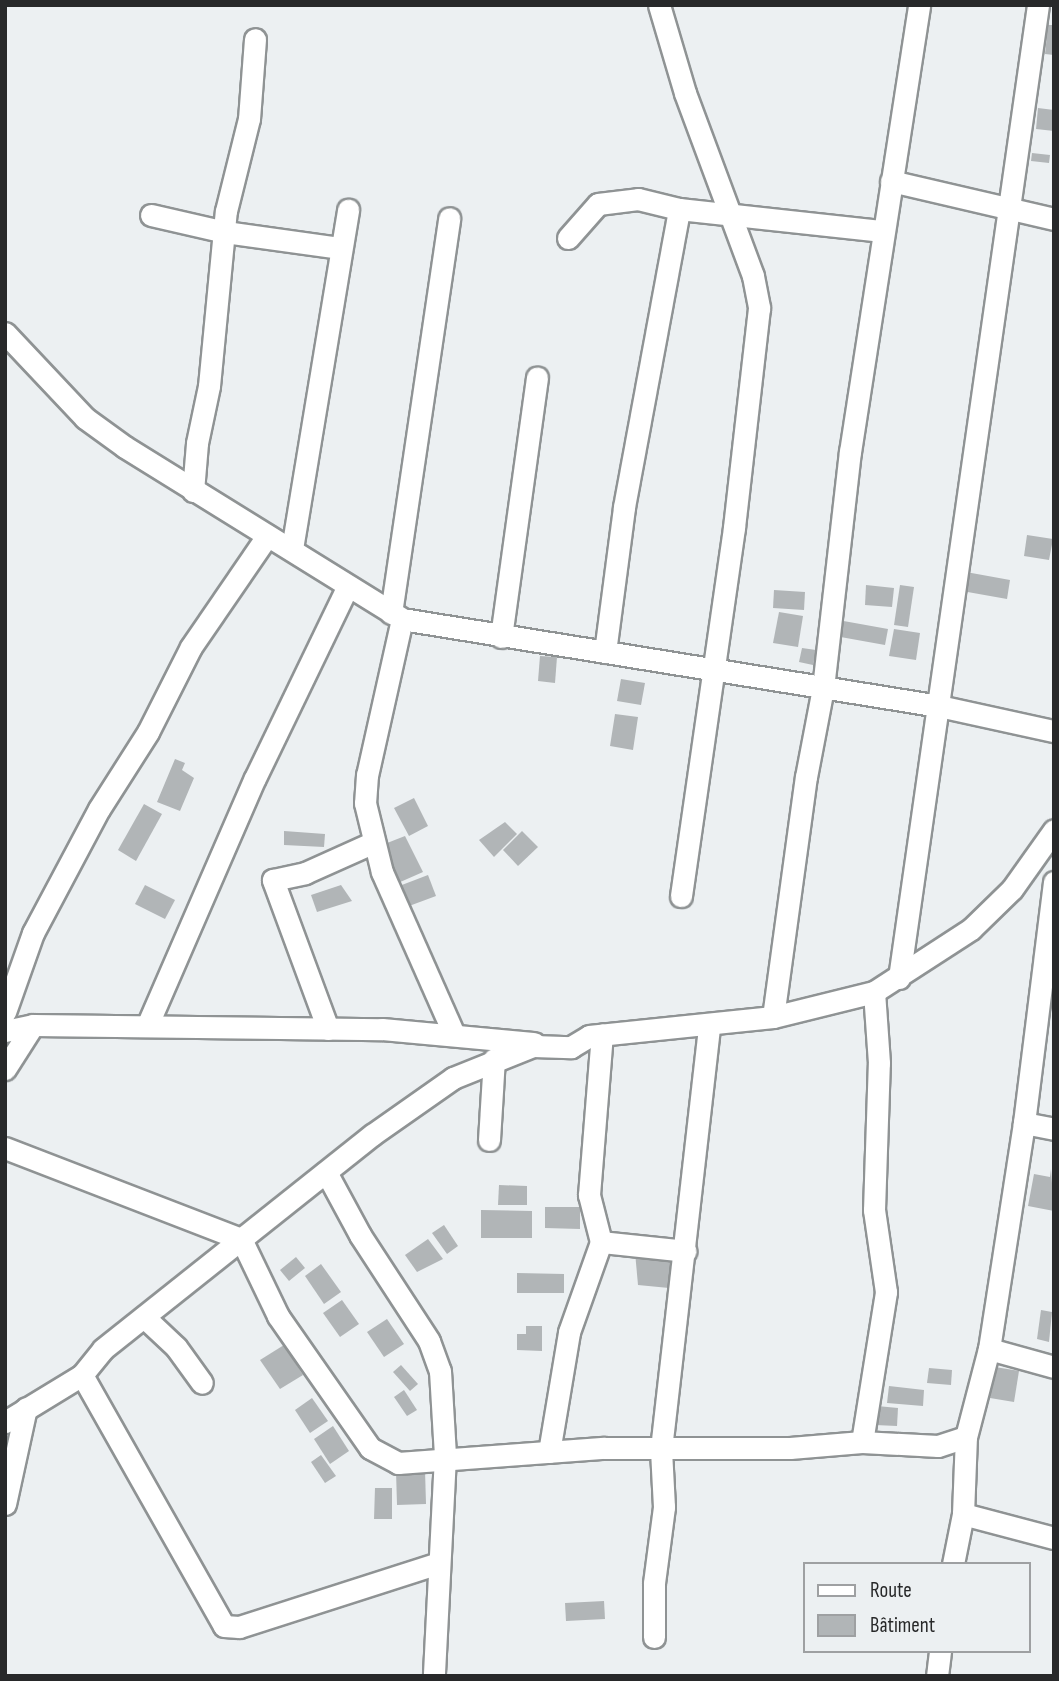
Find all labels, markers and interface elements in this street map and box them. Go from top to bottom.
legend [804,1562,1031,1653]
text: Route [870,1578,912,1603]
text: Bâtiment [870,1613,935,1638]

